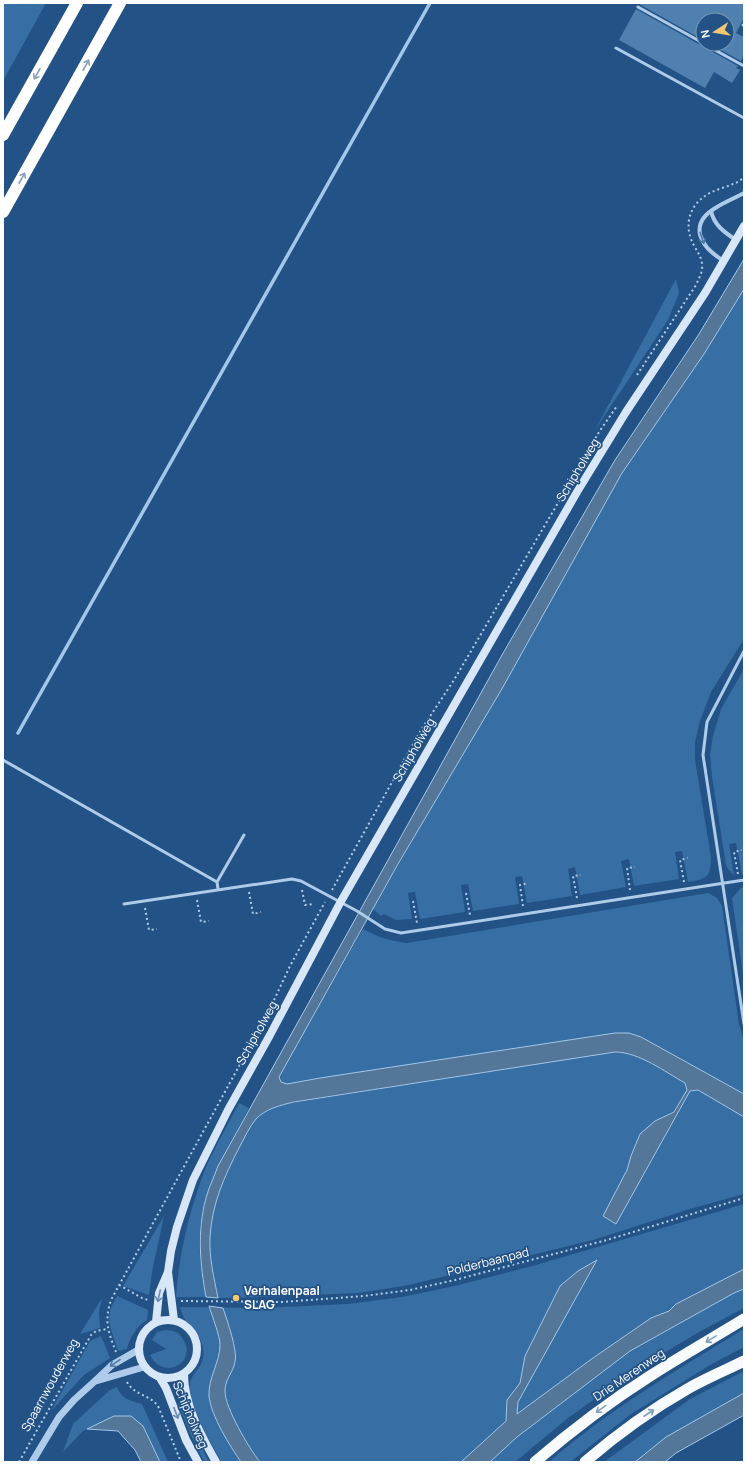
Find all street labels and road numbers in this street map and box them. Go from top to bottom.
street label: Schipholweg [552,435,603,505]
street label: Schipholweg [388,715,439,785]
street label: Schipholweg [232,997,281,1068]
street label: Polderbaanpad [445,1243,531,1280]
street label: Spaarnwouderweg [17,1335,82,1434]
street label: Drie Merenweg [590,1344,668,1405]
street label: Schipholweg [169,1379,212,1451]

